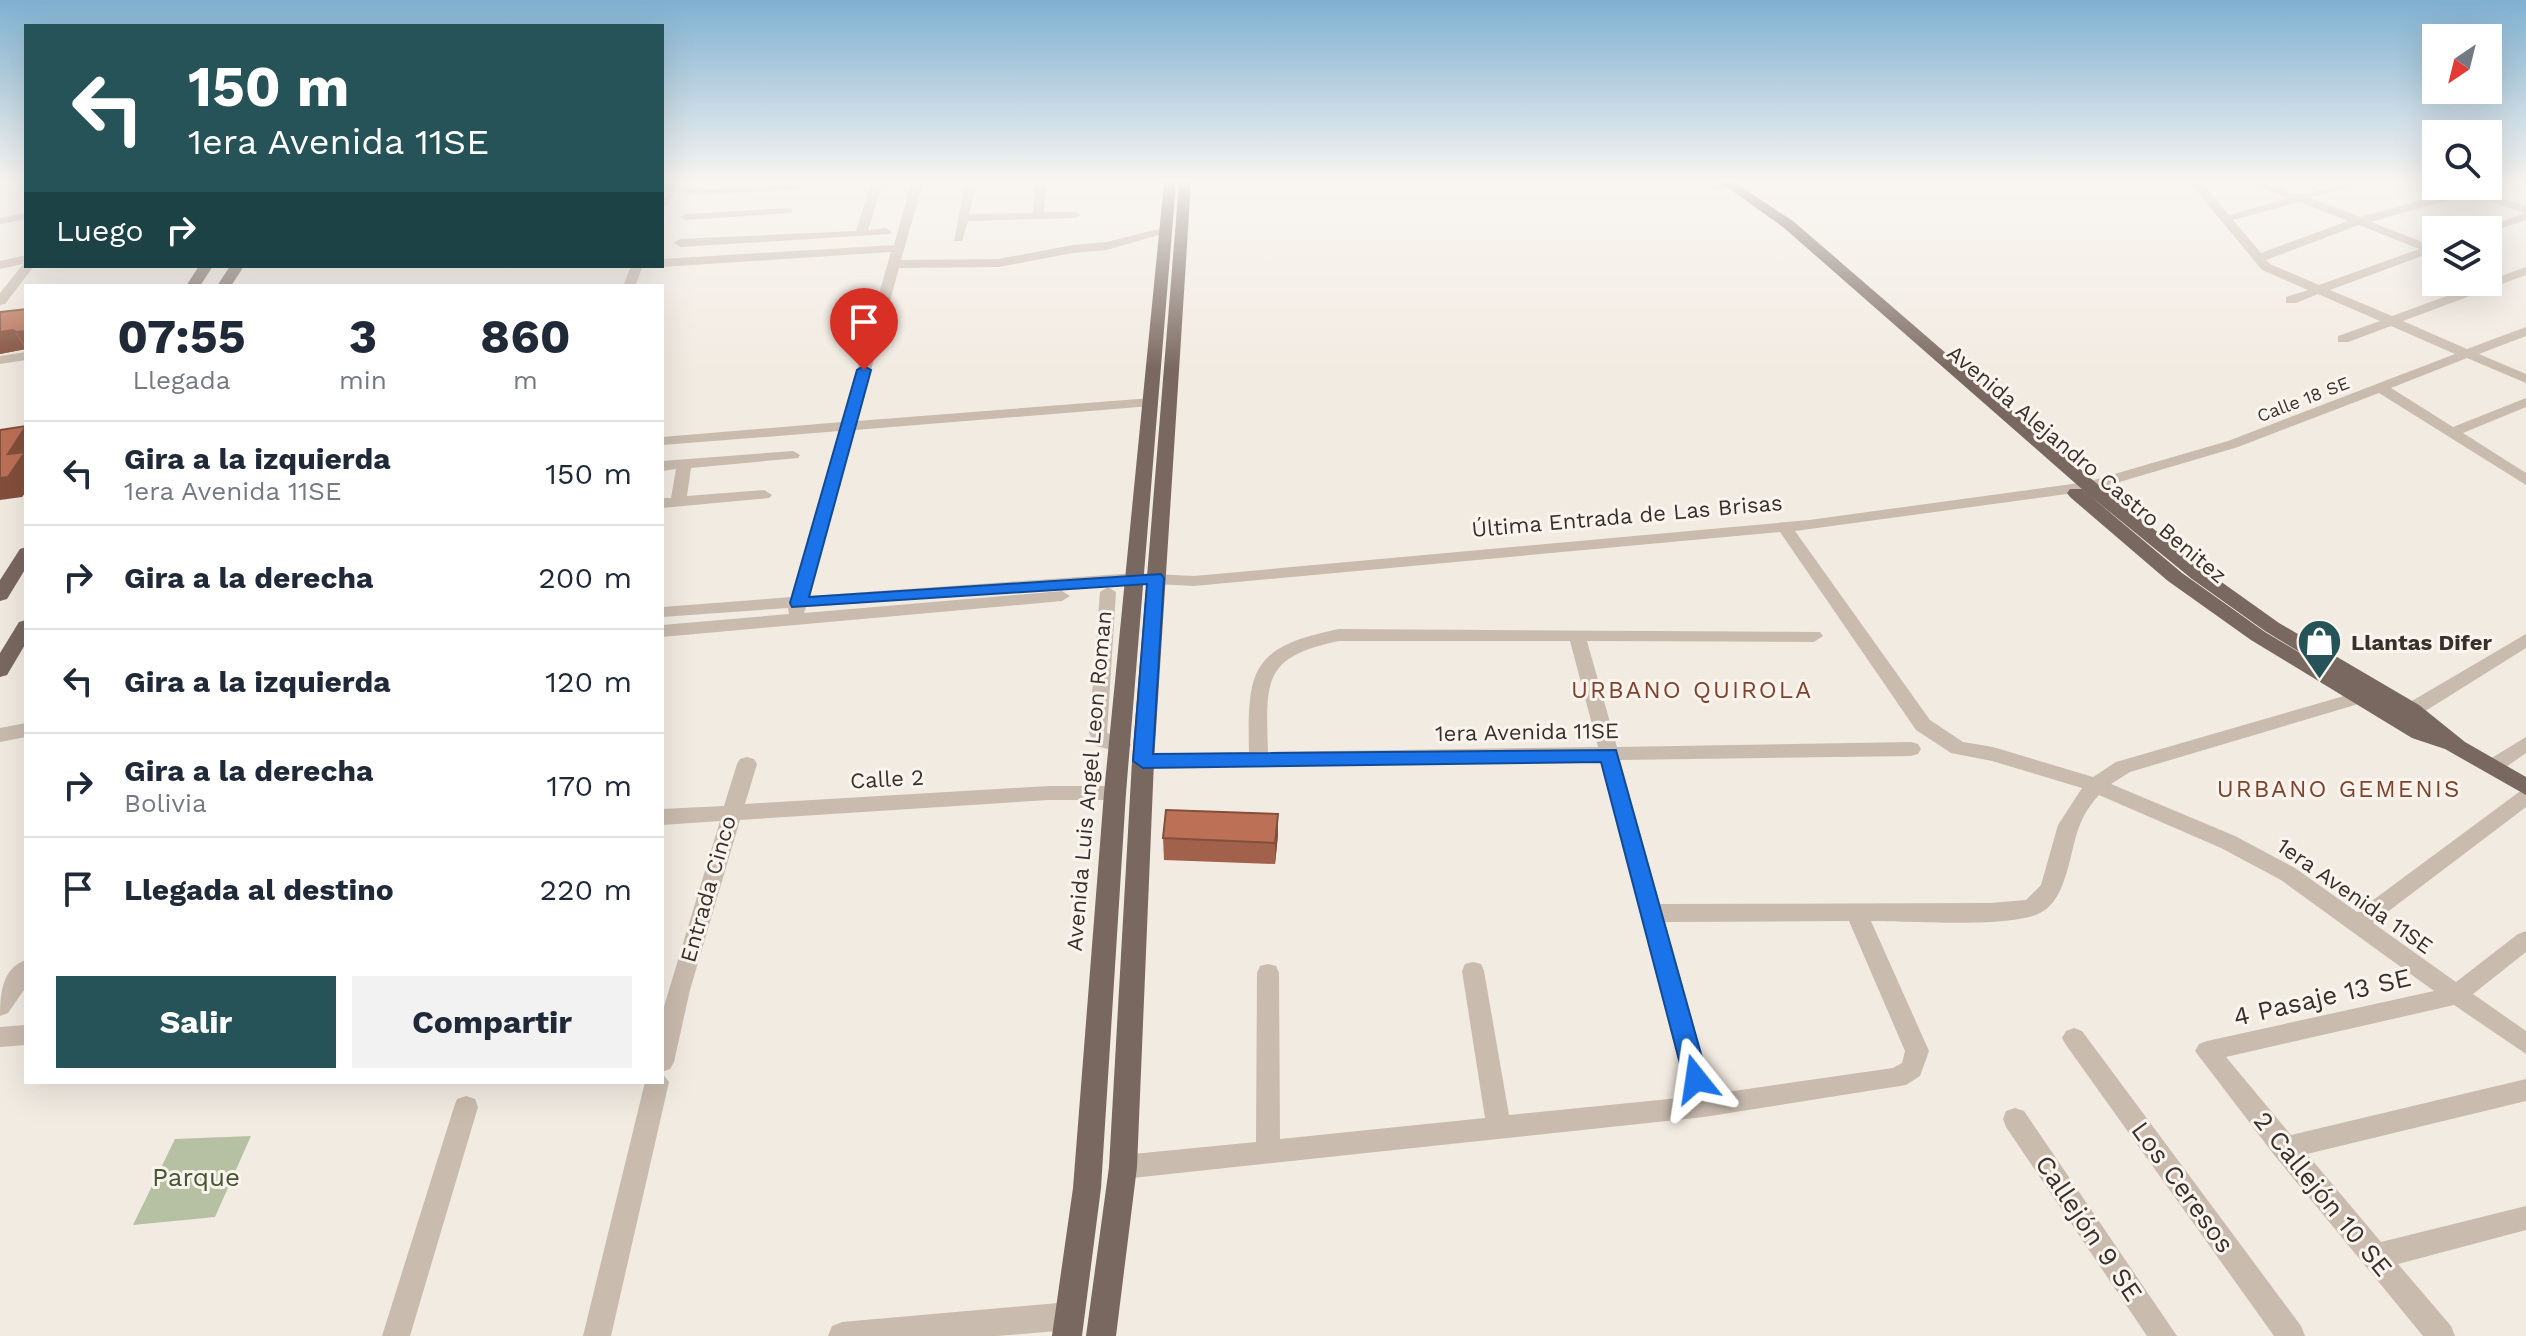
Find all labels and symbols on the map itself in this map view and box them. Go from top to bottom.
north arrow [2422,24,2502,104]
pin [830,288,898,370]
street label: Avenida Alejandro Castro Benitez [1942,340,2232,588]
street label: Calle 18 SE [2254,372,2352,426]
street label: Última Entrada de Las Brisas [1471,490,1783,542]
street label: Avenida Luis Angel Leon Roman [1062,610,1116,952]
shop icon: Llantas Difer [2296,618,2344,681]
place label: Llantas Difer [2351,630,2492,655]
district label: URBANO QUIROLA [1571,676,1813,704]
street label: 1era Avenida 11SE [1435,718,1619,746]
street label: Calle 2 [849,765,925,793]
district label: URBANO GEMENIS [2217,775,2461,803]
street label: Entrada Cinco [675,813,741,965]
street label: 1era Avenida 11SE [2272,833,2438,959]
street label: 4 Pasaje 13 SE [2230,962,2414,1032]
position arrow [1654,1037,1738,1121]
street label: 2 Callejón 10 SE [2248,1106,2398,1282]
street label: Los Ceresos [2125,1116,2241,1258]
street label: Callejón 9 SE [2029,1150,2149,1306]
park label: Parque [152,1162,240,1192]

